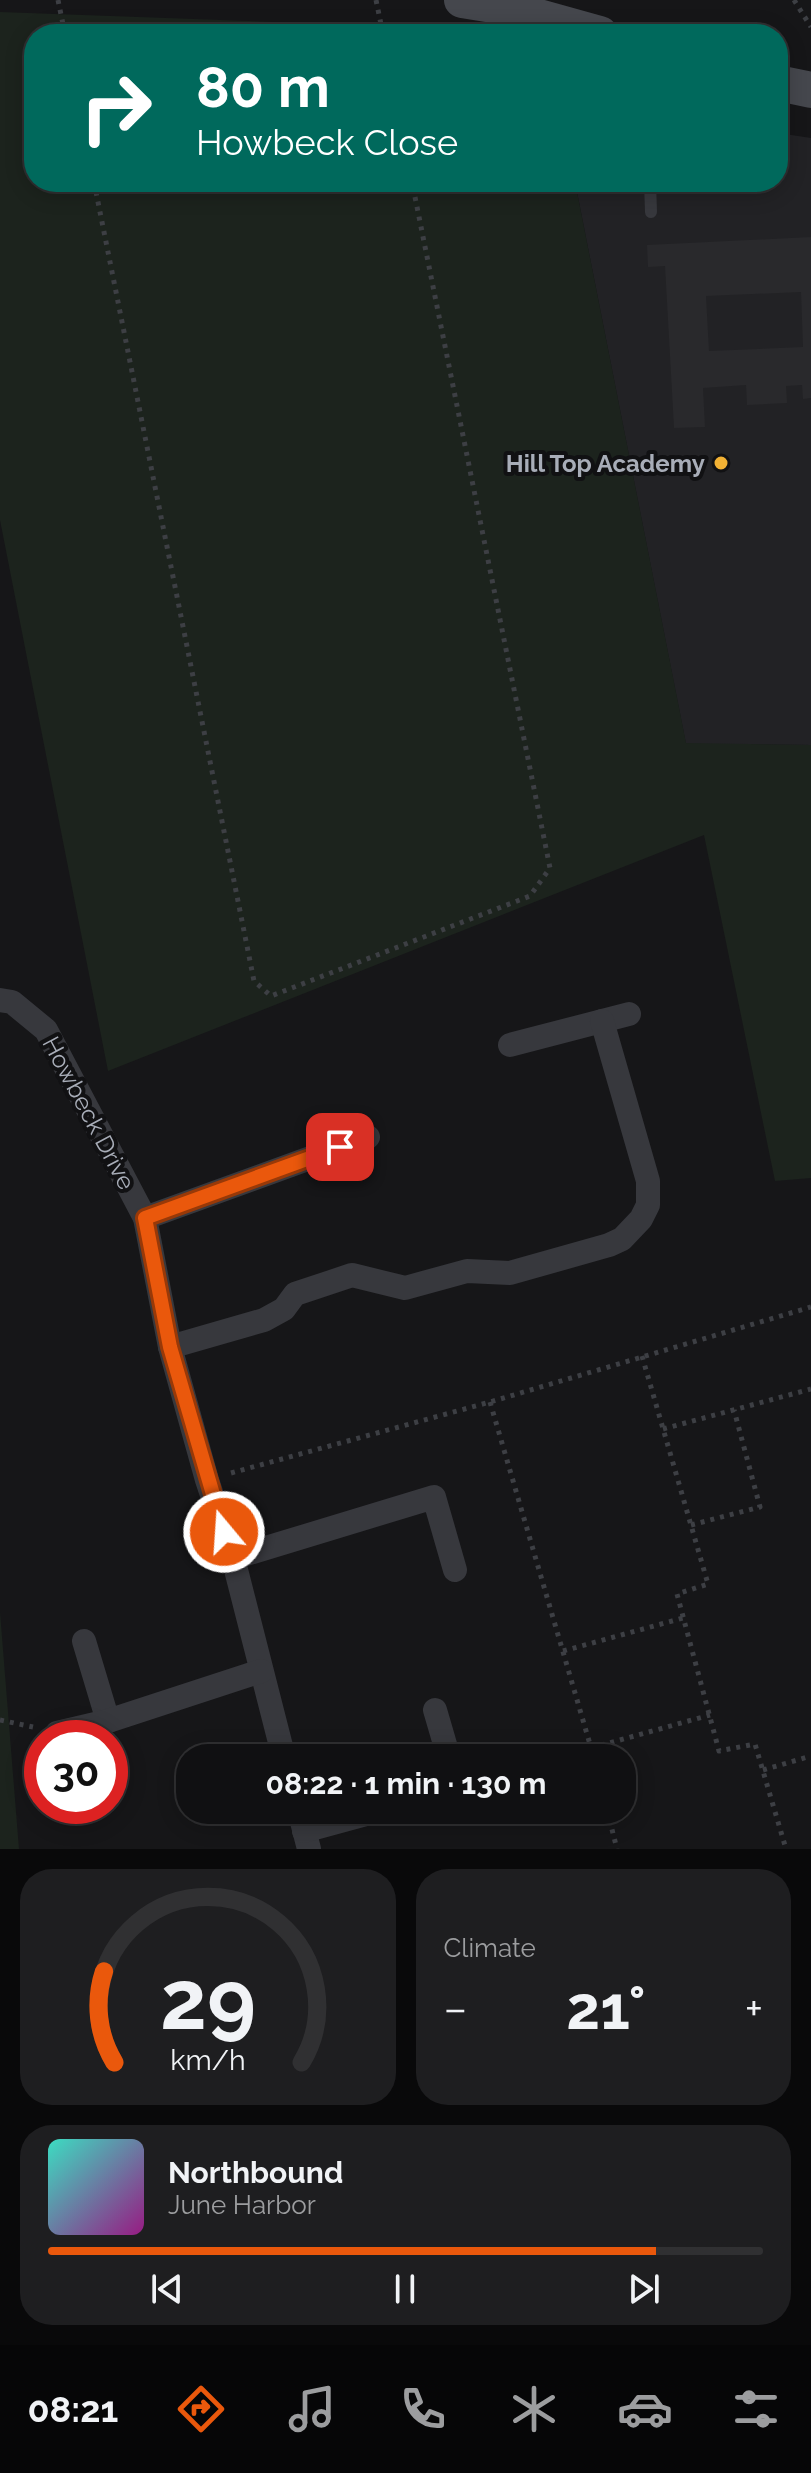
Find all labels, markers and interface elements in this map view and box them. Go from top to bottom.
text: 80 m [196,54,330,120]
icon: right [64,56,168,160]
text: Howbeck Close [196,121,458,163]
place label: Hill Top Academy [506,449,705,478]
marker: Hill Top Academy [712,454,730,472]
street label: Howbeck Drive [37,1032,141,1194]
pin [306,1113,374,1181]
icon: arrive [318,1125,362,1169]
position arrow [182,1490,266,1574]
speed limit sign: 30 [24,1720,128,1824]
text: 08:22 · 1 min · 130 m [266,1766,546,1801]
text: Climate [444,1933,536,1963]
text: 29 [160,1951,256,2048]
text: 21° [566,1973,646,2043]
text: − [444,1983,467,2034]
text: + [745,1983,763,2034]
text: km/h [170,2043,245,2077]
text: Northbound [168,2155,343,2190]
text: June Harbor [168,2190,316,2220]
icon: previous [145,2267,189,2311]
icon: pause [383,2267,427,2311]
icon: next [622,2267,666,2311]
icon: directions [173,2381,229,2437]
icon: music [284,2381,340,2437]
icon: phone [395,2381,451,2437]
icon: climate [506,2381,562,2437]
icon: car [617,2381,673,2437]
icon: filters [728,2381,784,2437]
text: 08:21 [27,2388,118,2430]

